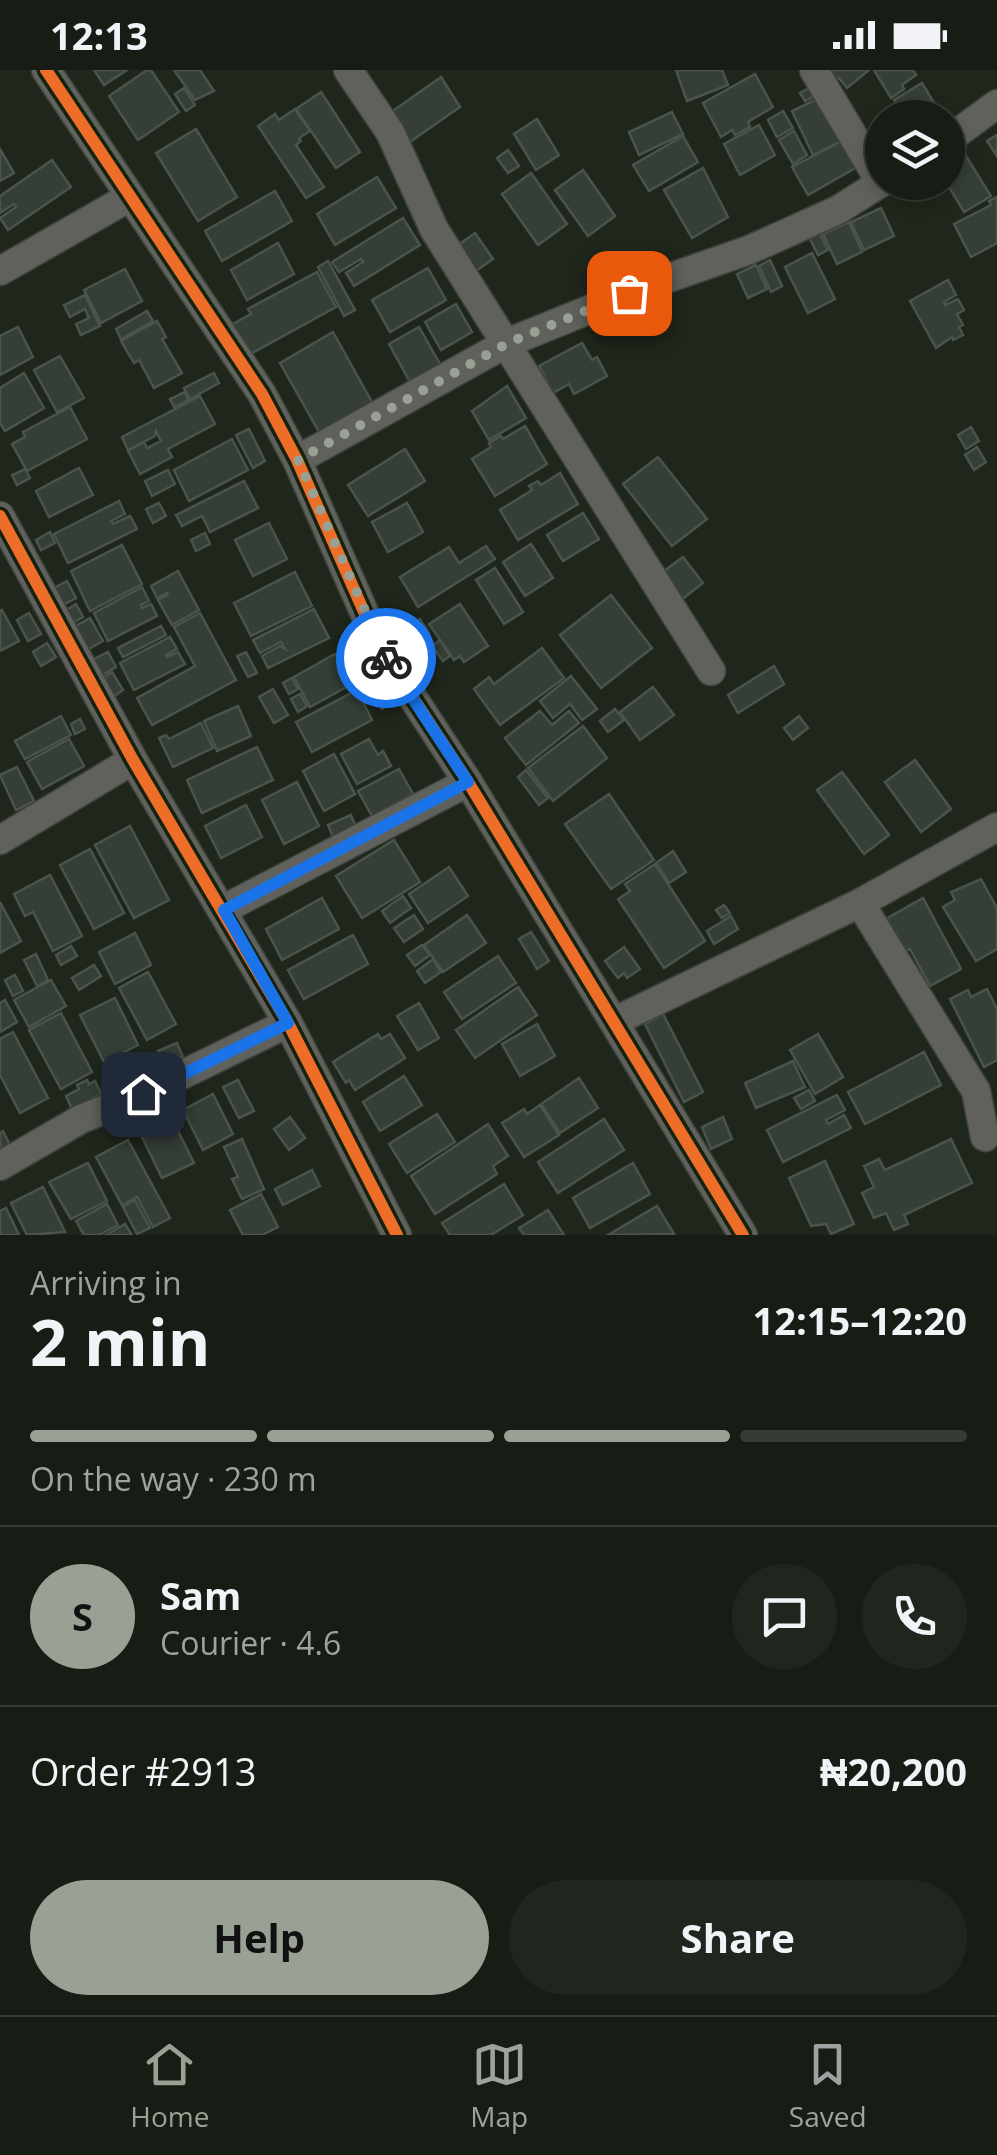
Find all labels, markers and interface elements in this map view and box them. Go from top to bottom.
text: 12:13 [50,9,148,61]
map controls [865,100,965,200]
button: layers [865,100,965,200]
pin [587,251,672,336]
icon: bag [602,266,657,321]
courier [336,608,436,708]
icon: bike [359,631,414,686]
pin [101,1052,186,1137]
icon: home [116,1067,171,1122]
text: Arriving in [30,1261,182,1304]
text: 12:15–12:20 [753,1294,967,1346]
text: 2 min [30,1297,210,1385]
text: On the way · 230 m [30,1457,317,1500]
button: chat [732,1564,837,1669]
button: phone [862,1564,967,1669]
text: Sam [160,1569,241,1621]
text: S [72,1590,93,1642]
text: Courier · 4.6 [160,1621,341,1664]
text: Order #2913 [30,1745,257,1797]
text: ₦20,200 [820,1745,967,1797]
button: Help [30,1880,489,1995]
button: Share [509,1880,967,1995]
tab: Home [130,2037,210,2135]
tab: Map [470,2037,528,2135]
tab: Saved [789,2037,867,2135]

